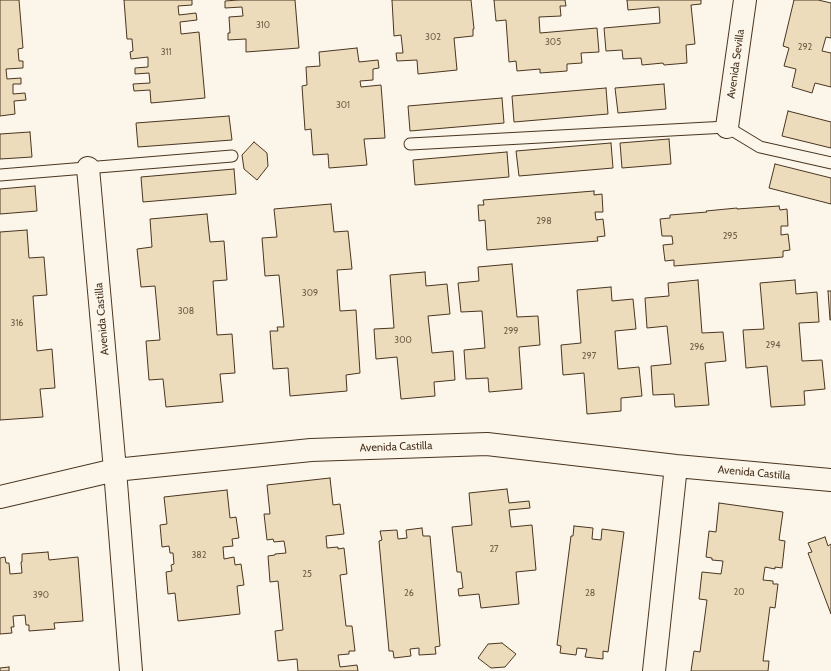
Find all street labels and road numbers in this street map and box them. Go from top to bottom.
street label: Avenida Sevilla [725,28,747,100]
street label: Avenida Castilla [92,282,112,356]
street label: Avenida Castilla [359,439,433,455]
street label: Avenida Castilla [717,463,791,483]

